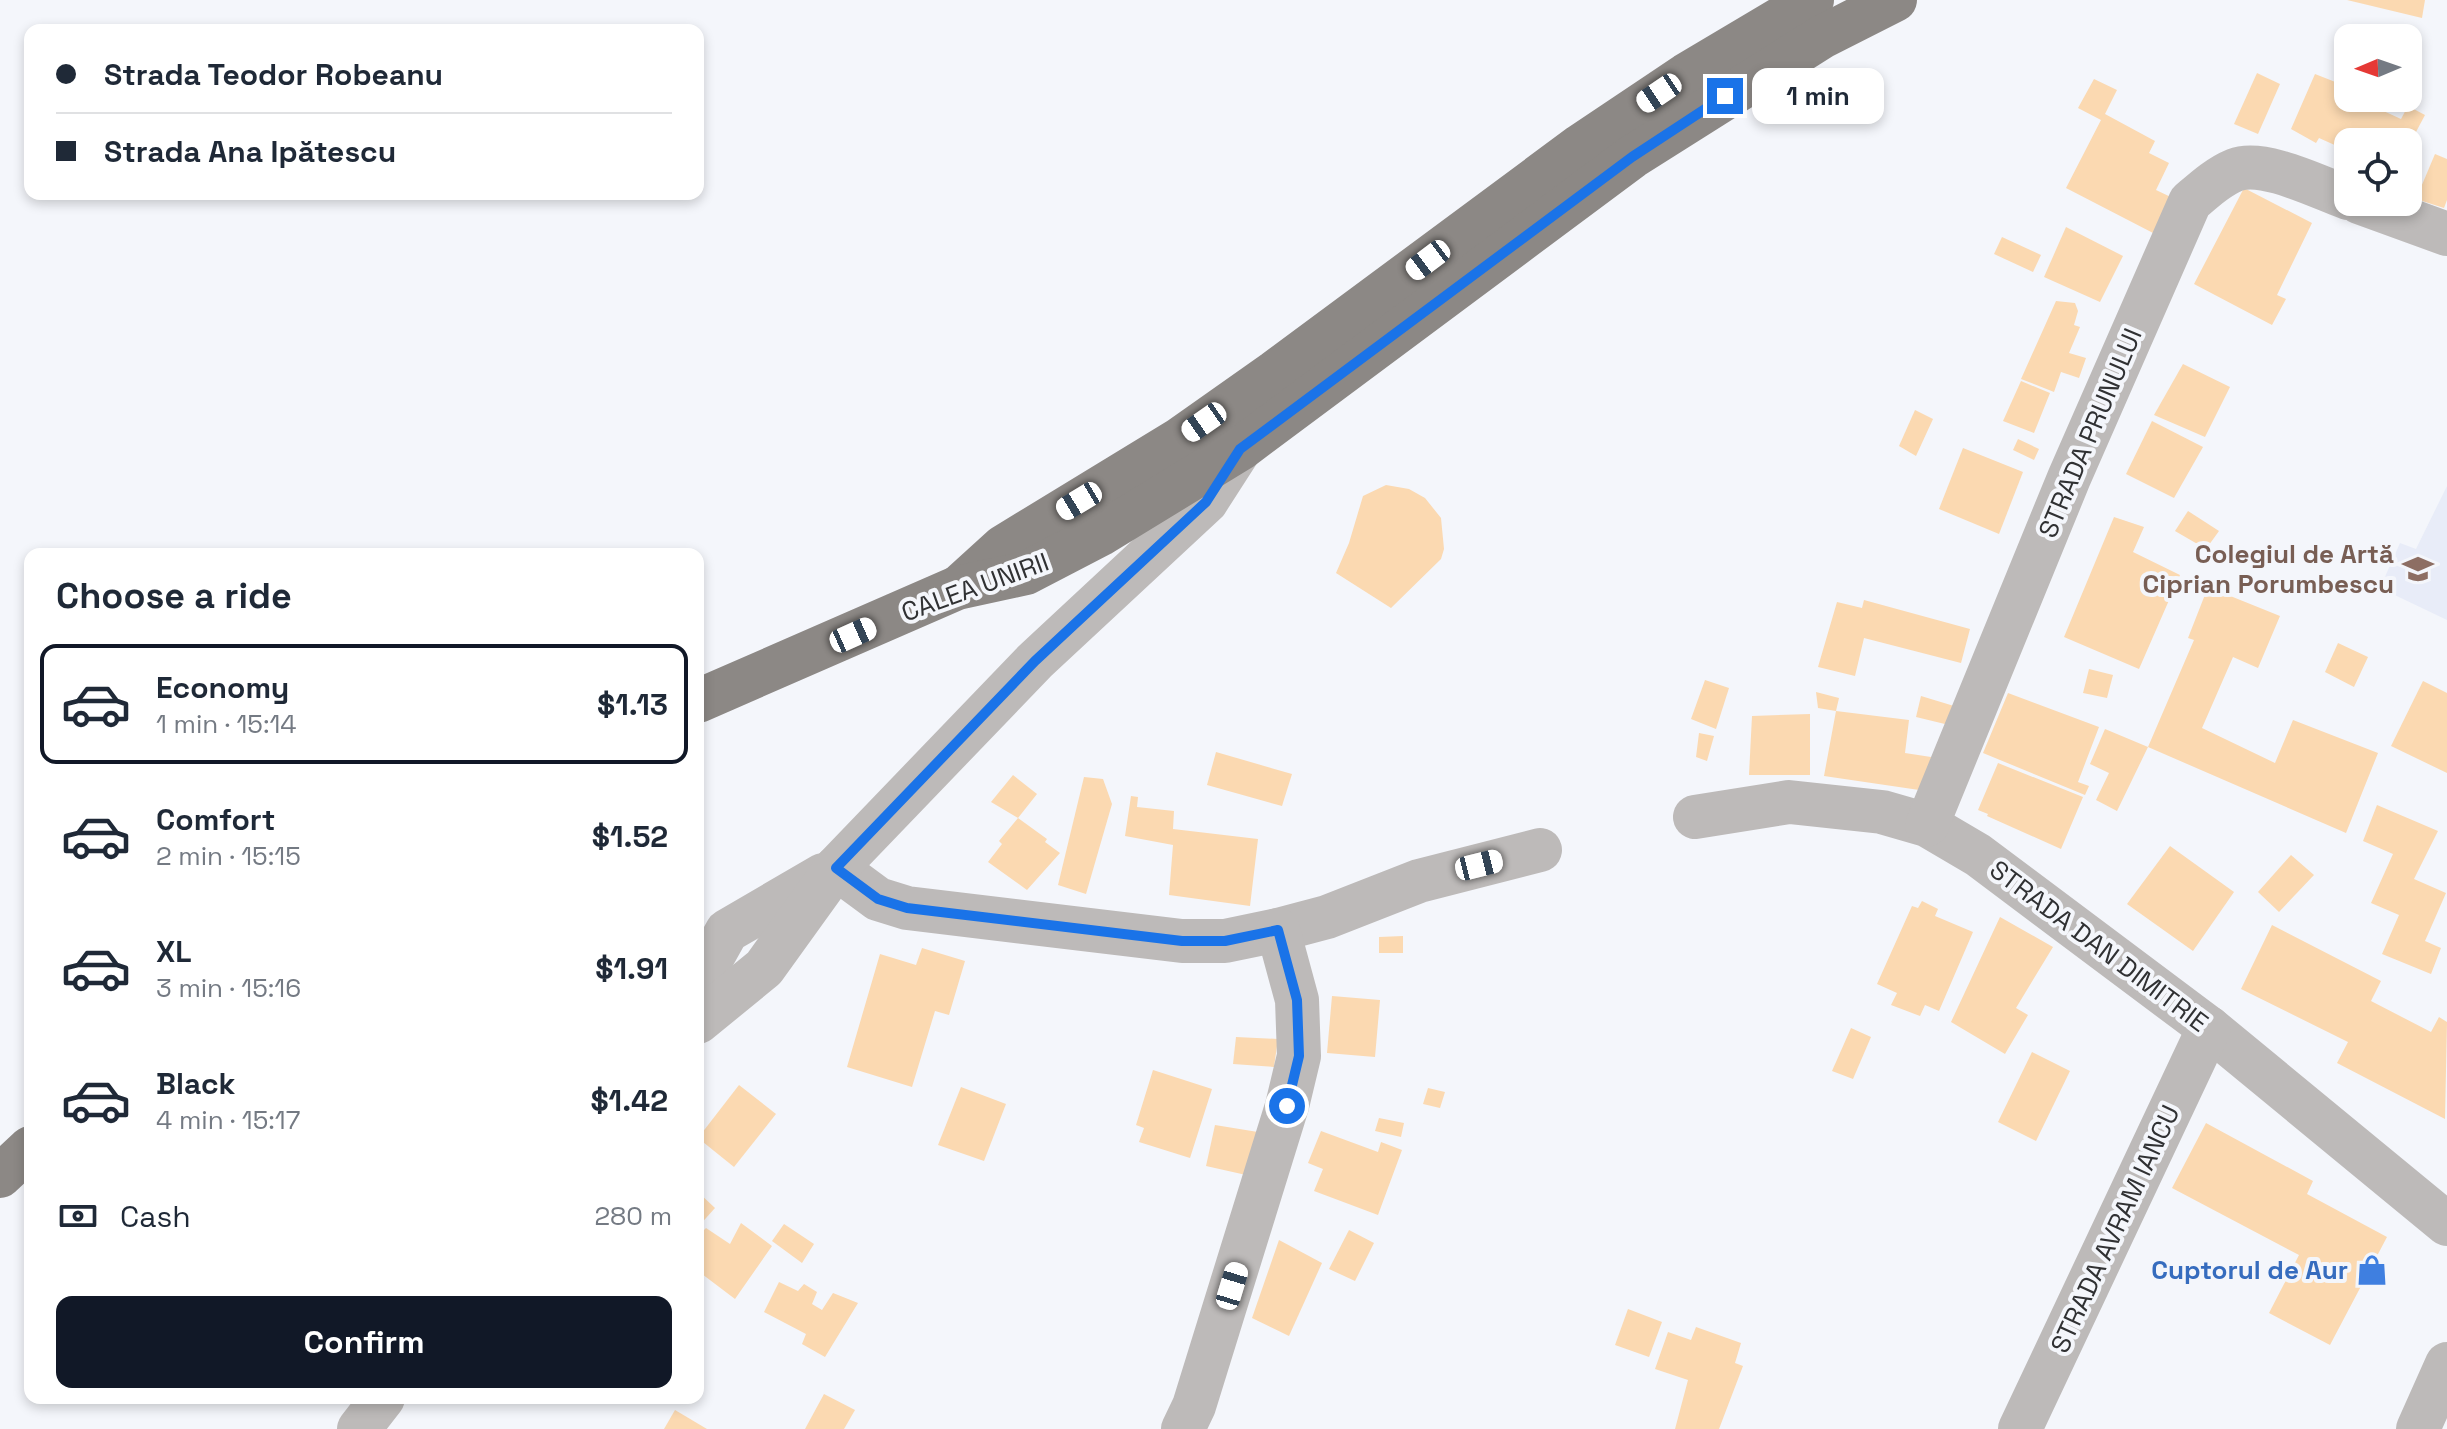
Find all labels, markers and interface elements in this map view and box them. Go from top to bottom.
north arrow [2334,24,2422,112]
map controls [2334,24,2422,216]
text: Strada Teodor Robeanu [104,55,443,94]
callout: 1 min [1753,68,1885,124]
car [1632,70,1686,116]
route end [1707,78,1743,114]
text: 1 min [1786,79,1850,113]
button: locate [2334,128,2422,216]
text: Strada Ana Ipătescu [104,132,396,171]
car [1402,236,1454,284]
street label: STRADA PRUNULUI [2031,323,2149,543]
car [1177,398,1231,446]
car [1052,478,1106,524]
place label: Colegiul de Artă Ciprian Porumbescu [2143,537,2394,601]
street label: CALEA UNIRII [897,545,1053,629]
school or university icon: Colegiul de Artă Ciprian Porumbescu [2401,552,2435,586]
text: Choose a ride [56,573,292,619]
car [826,614,880,656]
icon: car [60,668,132,740]
text: Economy [156,668,289,707]
text: $1.13 [597,685,668,724]
text: 1 min · 15:14 [156,707,297,741]
icon: car [60,800,132,872]
text: Comfort [156,800,275,839]
text: $1.52 [592,817,668,856]
text: 2 min · 15:15 [156,839,301,873]
car [1453,848,1505,882]
street label: STRADA DAN DIMITRIE [1983,853,2215,1039]
icon: car [60,932,132,1004]
text: XL [156,932,192,971]
text: $1.91 [595,949,668,988]
text: 3 min · 15:16 [156,971,301,1005]
icon: car [60,1064,132,1136]
text: Black [156,1064,235,1103]
text: $1.42 [590,1081,668,1120]
route start [1269,1088,1305,1124]
street label: STRADA AVRAM IANCU [2043,1100,2187,1358]
text: 4 min · 15:17 [156,1103,300,1137]
icon: cash [56,1194,100,1238]
text: Cash [120,1197,191,1236]
text: 280 m [594,1199,672,1233]
place label: Cuptorul de Aur [2151,1253,2348,1287]
shop icon: Cuptorul de Aur [2355,1253,2389,1287]
car [1214,1260,1250,1312]
button: Confirm [56,1296,672,1388]

